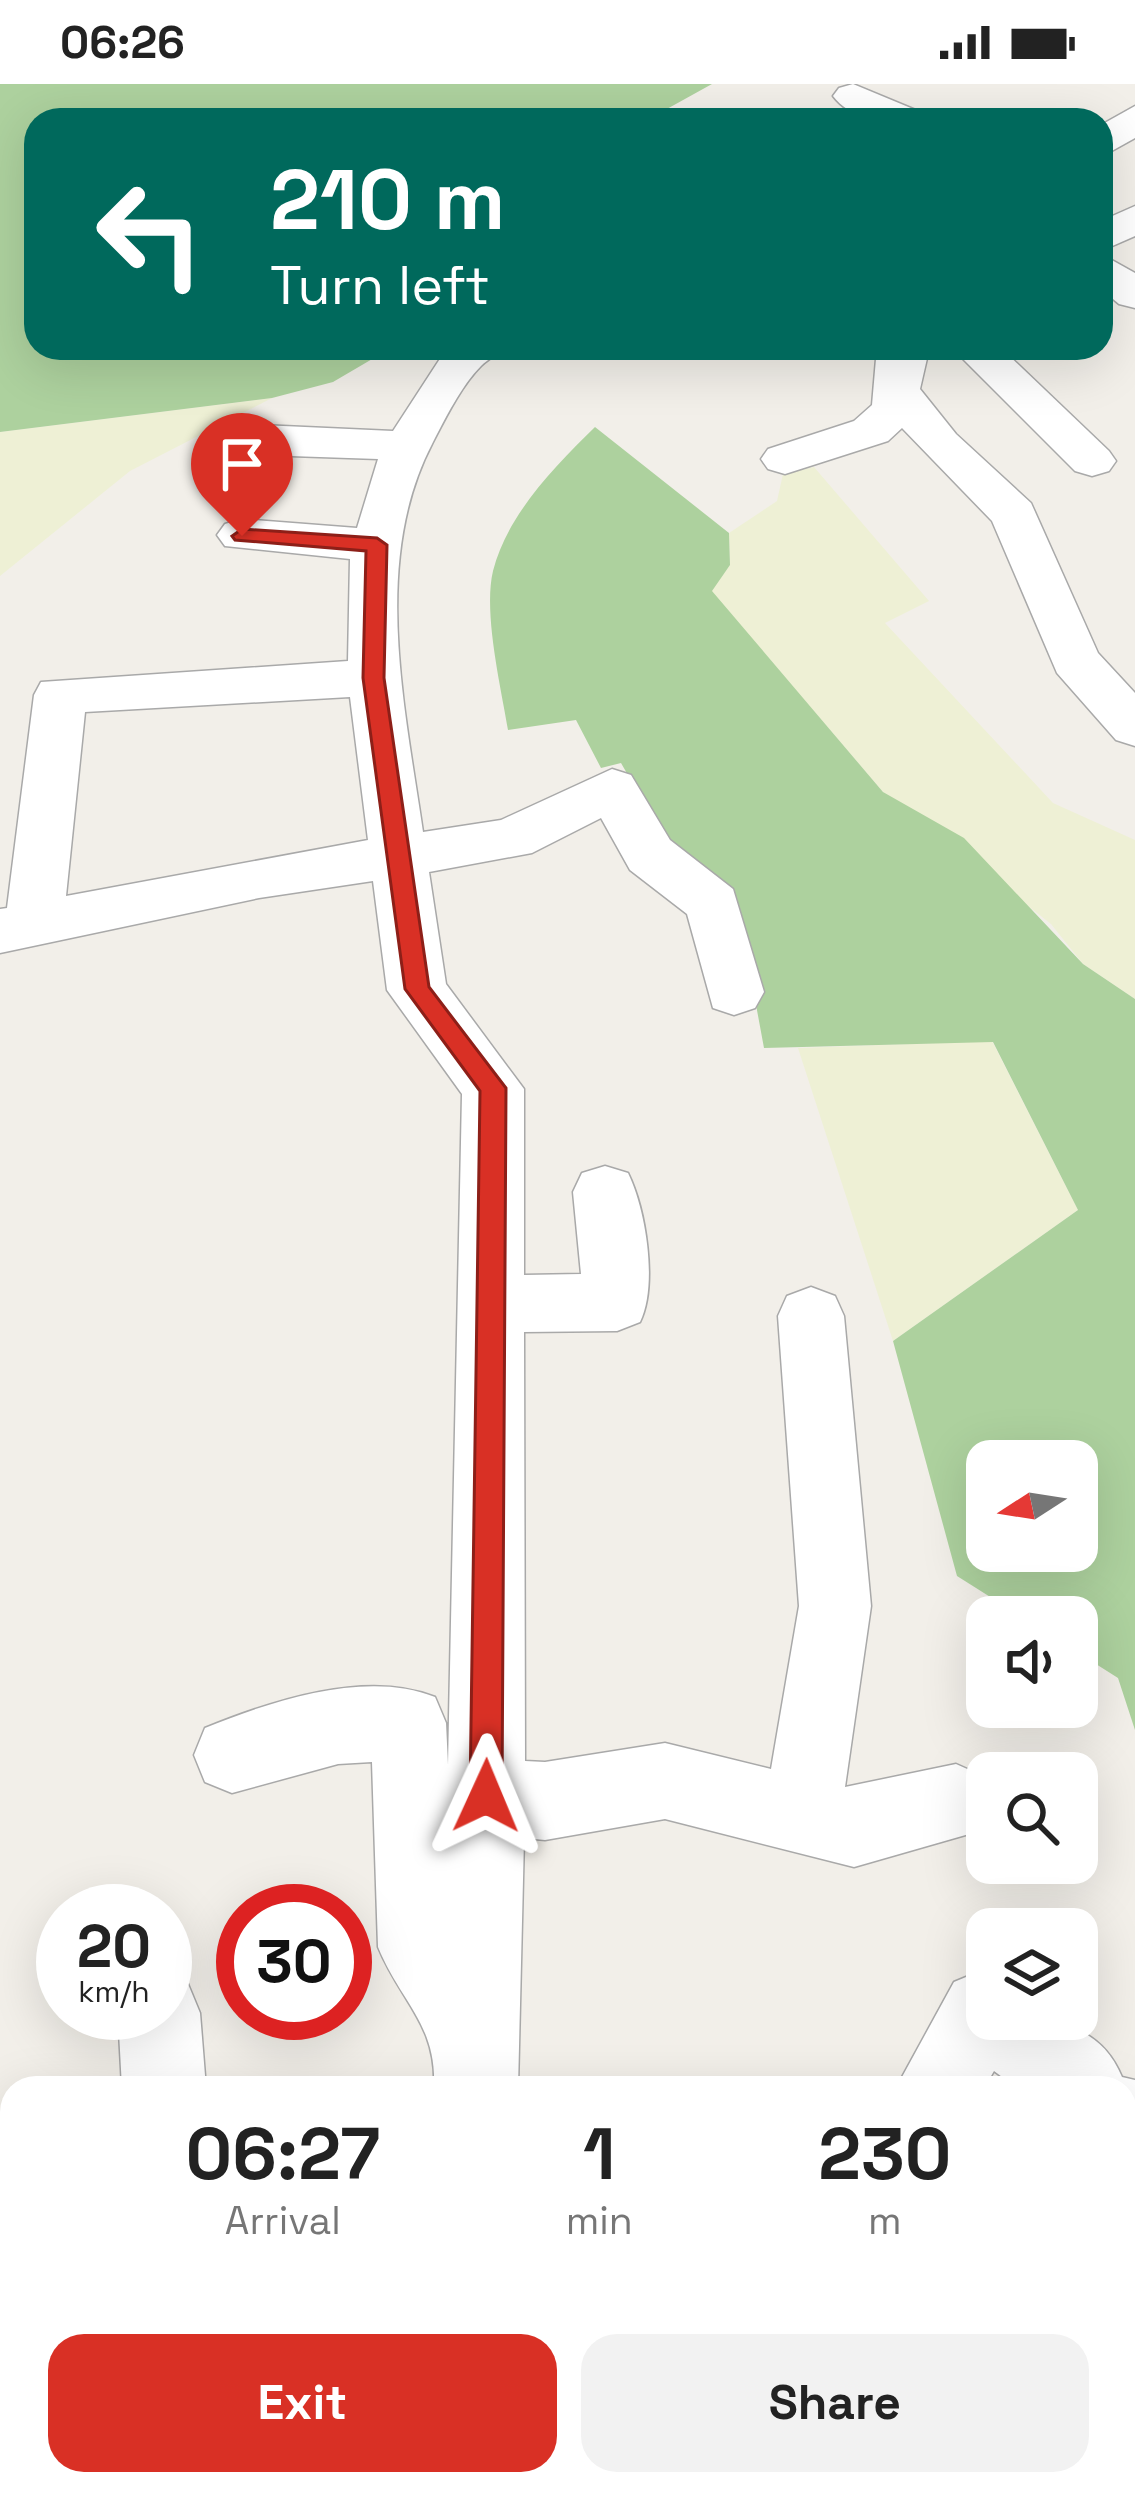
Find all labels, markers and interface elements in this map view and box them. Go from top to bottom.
text: 06:26 [60,14,185,71]
text: 210 m [270,146,505,254]
icon: left [72,156,228,312]
text: Turn left [270,251,490,320]
pin [191,413,293,536]
icon: arrive [209,431,275,497]
north arrow [966,1440,1098,1572]
map controls [966,1440,1098,2040]
button: sound [966,1596,1098,1728]
position arrow [423,1733,549,1859]
button: search [966,1752,1098,1884]
speed limit sign: 30 [216,1884,372,2040]
text: 20 [77,1908,151,1985]
button: layers [966,1908,1098,2040]
text: km/h [78,1972,150,2011]
text: 06:27 [186,2108,380,2200]
text: 1 [583,2108,615,2200]
text: 230 [818,2108,951,2200]
text: Arrival [225,2196,341,2245]
text: min [566,2196,633,2245]
text: m [868,2196,902,2245]
button: Exit [48,2334,557,2472]
button: Share [581,2334,1089,2472]

